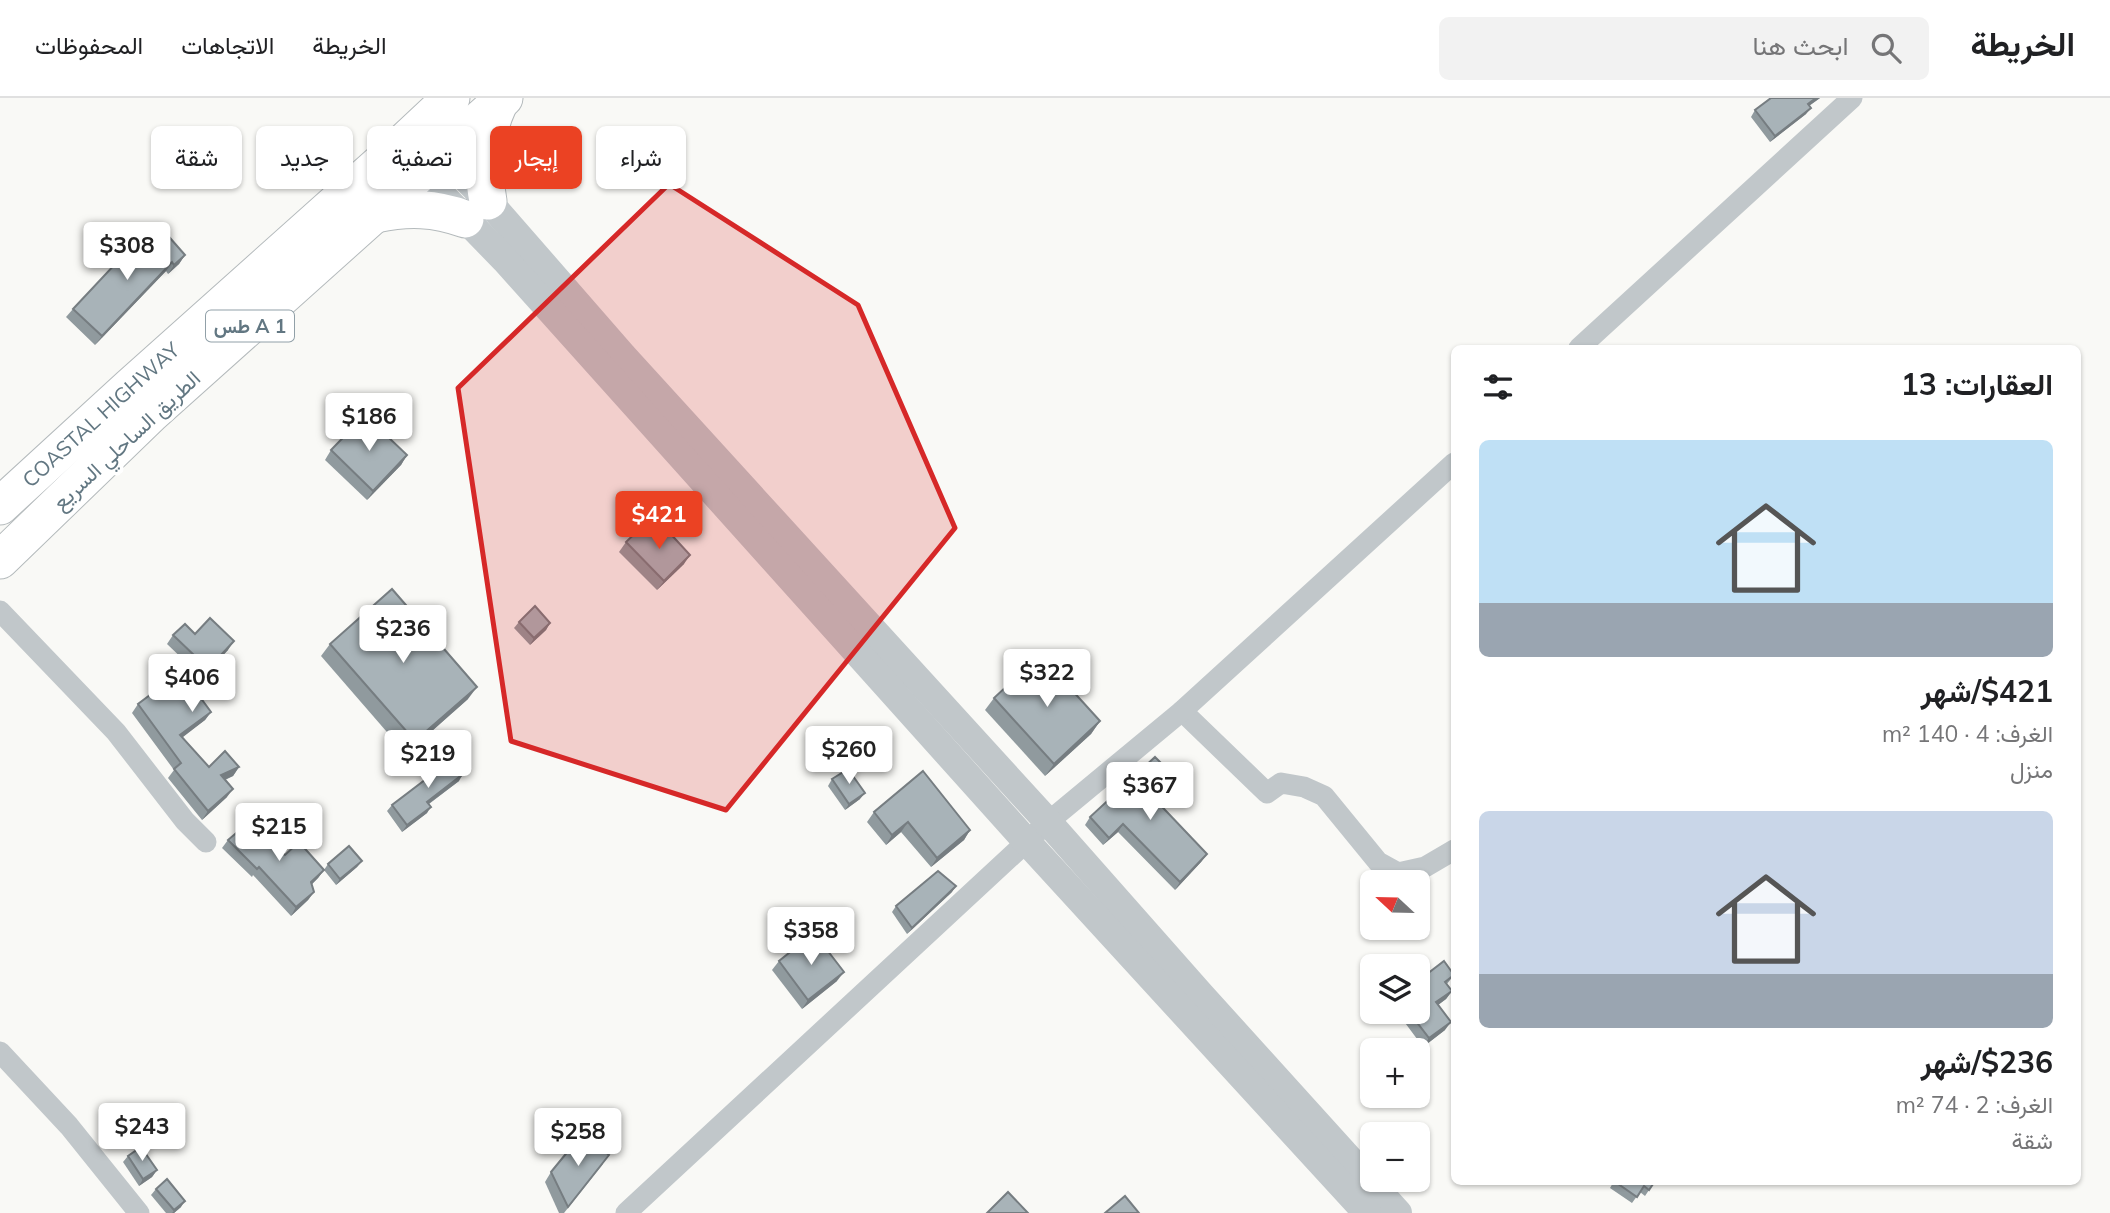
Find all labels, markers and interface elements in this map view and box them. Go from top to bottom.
search box [1439,17,1929,80]
text: الخريطة [1971,23,2075,64]
text: ابحث هنا [1753,29,1849,62]
icon: search [1867,29,1905,67]
text: المحفوظات [35,30,143,60]
text: الاتجاهات [181,30,274,60]
text: الخريطة [312,30,387,60]
chip: شقة [151,126,242,189]
chip: جديد [256,126,353,189]
chip: تصفية [367,126,476,189]
chip: إيجار [490,126,582,189]
chip: شراء [596,126,686,189]
pin: $308 [86,222,168,282]
text: $308 [99,230,155,259]
road number: طس A 1 [206,310,294,342]
street label: COASTAL HIGHWAY [16,336,185,492]
street label: الطريق الساحلي السريع [47,365,209,519]
text: العقارات: 13 [1901,365,2053,403]
icon: filters [1479,368,1517,406]
pin: $186 [328,394,410,453]
text: $186 [341,401,397,430]
icon: home [1703,485,1829,611]
pin: $421 [618,491,700,551]
text: $421 [631,499,687,528]
pin: $236 [362,606,444,665]
text: $236 [375,613,431,642]
pin: $322 [1006,650,1088,709]
pin: $406 [151,654,233,714]
text: $322 [1019,657,1075,686]
text: $406 [164,662,220,691]
text: $421/شهر [1921,672,2053,710]
text: الغرف: 4 · 140 m² [1882,719,2053,748]
pin: $260 [808,726,890,786]
pin: $219 [387,730,469,790]
text: $260 [821,734,877,763]
text: $219 [400,738,456,767]
text: منزل [2010,755,2053,784]
pin: $367 [1109,762,1191,822]
text: $367 [1122,770,1178,799]
pin: $215 [238,804,320,863]
text: $215 [251,811,307,840]
icon: home [1703,856,1829,982]
north arrow [1360,870,1430,940]
map controls [1360,870,1430,1192]
pin: $358 [770,908,852,967]
text: $358 [783,915,839,944]
button: layers [1360,954,1430,1024]
button: + [1360,1038,1430,1108]
text: $236/شهر [1921,1043,2053,1081]
text: الغرف: 2 · 74 m² [1896,1090,2053,1119]
pin: $243 [101,1104,183,1163]
pin: $258 [537,1108,619,1168]
text: $243 [114,1111,170,1140]
text: $258 [550,1116,606,1145]
button: − [1360,1122,1430,1192]
text: شقة [2011,1126,2053,1155]

